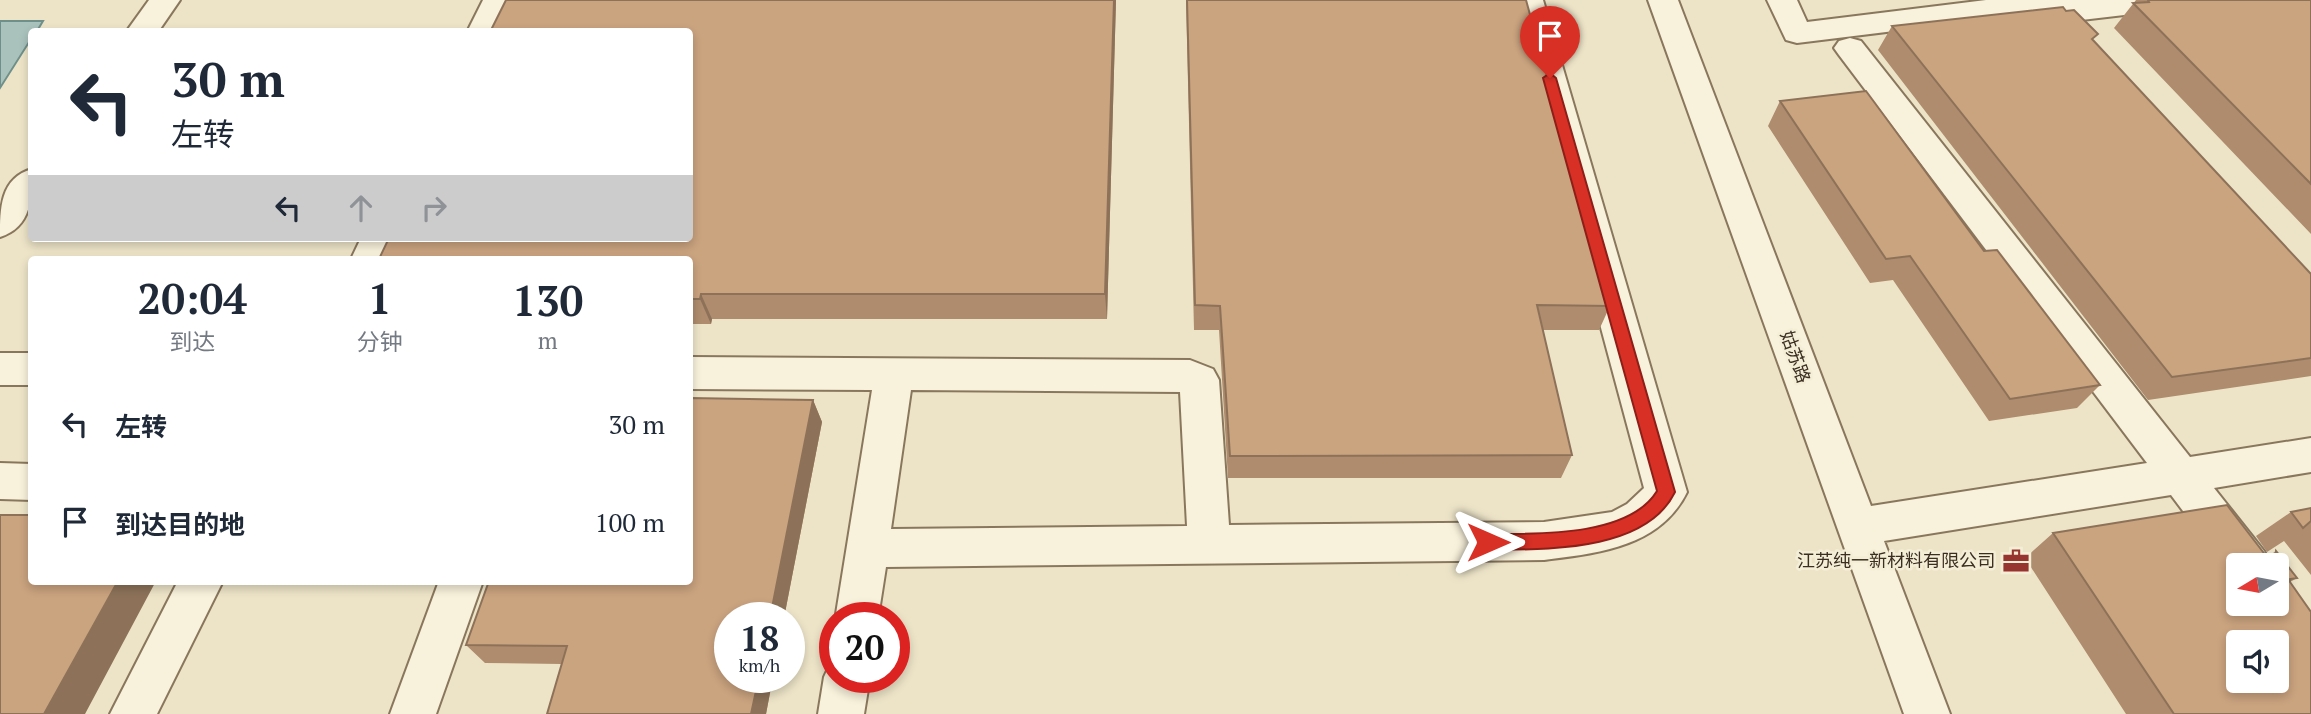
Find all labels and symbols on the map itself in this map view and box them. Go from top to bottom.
pin [1520,6,1580,78]
street label: 姑苏路 [1775,327,1816,386]
position arrow [1451,505,1525,579]
office icon: 江苏纯一新材料有限公司 [2001,546,2031,576]
place label: 江苏纯一新材料有限公司 [1797,548,1995,572]
north arrow [2226,553,2289,616]
speed limit sign: 20 [819,602,910,693]

